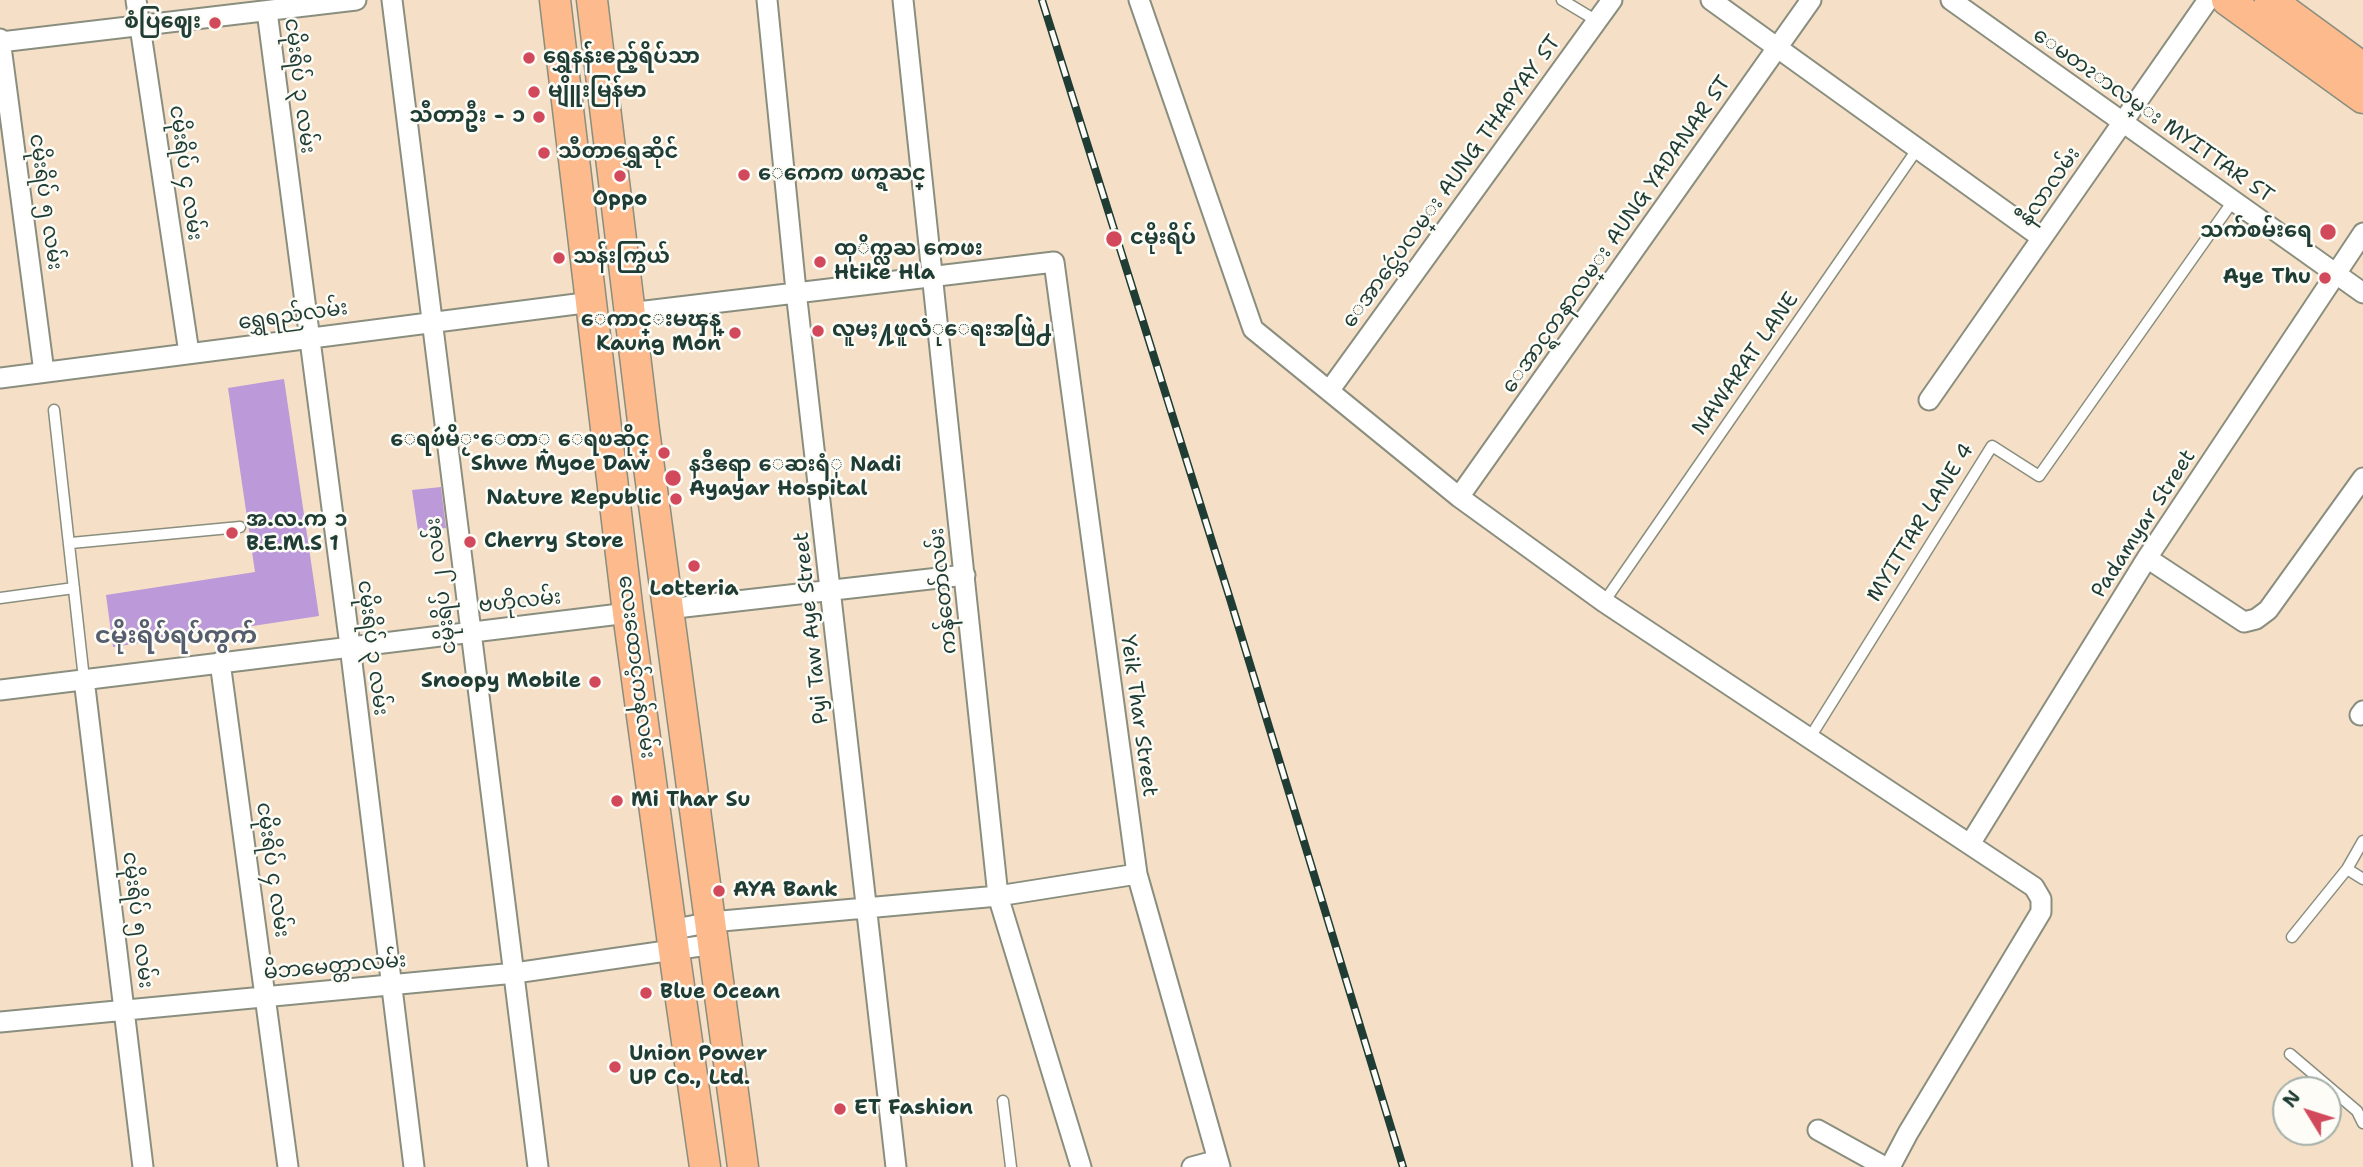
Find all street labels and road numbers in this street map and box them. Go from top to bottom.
street label: ငမိုးရိပ် ၃ လမ်း [278,17,320,155]
street label: ေမတၩာလမ္း MYITTAR ST [2028,23,2278,209]
street label: ေအာင္သေဴပလမ္း AUNG THAPYAY ST [1337,31,1567,333]
street label: ေအာင္ရတနာလမ္း AUNG YADANAR ST [1497,72,1737,398]
street label: ငမိုးရိပ် ၄ လမ်း [163,104,207,242]
street label: ငမိုးရိပ် ၅ လမ်း [23,132,67,272]
street label: နီလာလမ်း [2014,143,2086,231]
street label: NAWARAT LANE [1687,288,1805,440]
street label: ရွှေရည်လမ်း [237,296,349,336]
street label: MYITTAR LANE 4 [1862,439,1980,607]
street label: Padamyar Street [2087,445,2201,603]
street label: ငမိုးရိပ် ၂ လမ်း [421,516,463,656]
street label: ကန်တော်လမ်း [925,527,963,655]
street label: Pyi Taw Aye Street [789,531,835,725]
street label: လေးထောင့်ကန်လမ်း [612,574,660,760]
street label: ငမိုးရိပ် ၃ လမ်း [351,579,393,717]
street label: ဗဟိုလမ်း [477,585,563,619]
street label: Yeik Thar Street [1114,633,1162,799]
street label: ငမိုးရိပ် ၄ လမ်း [250,801,294,939]
street label: ငမိုးရိပ် ၅ လမ်း [116,850,158,990]
street label: မိဘမေတ္တာလမ်း [263,948,407,986]

